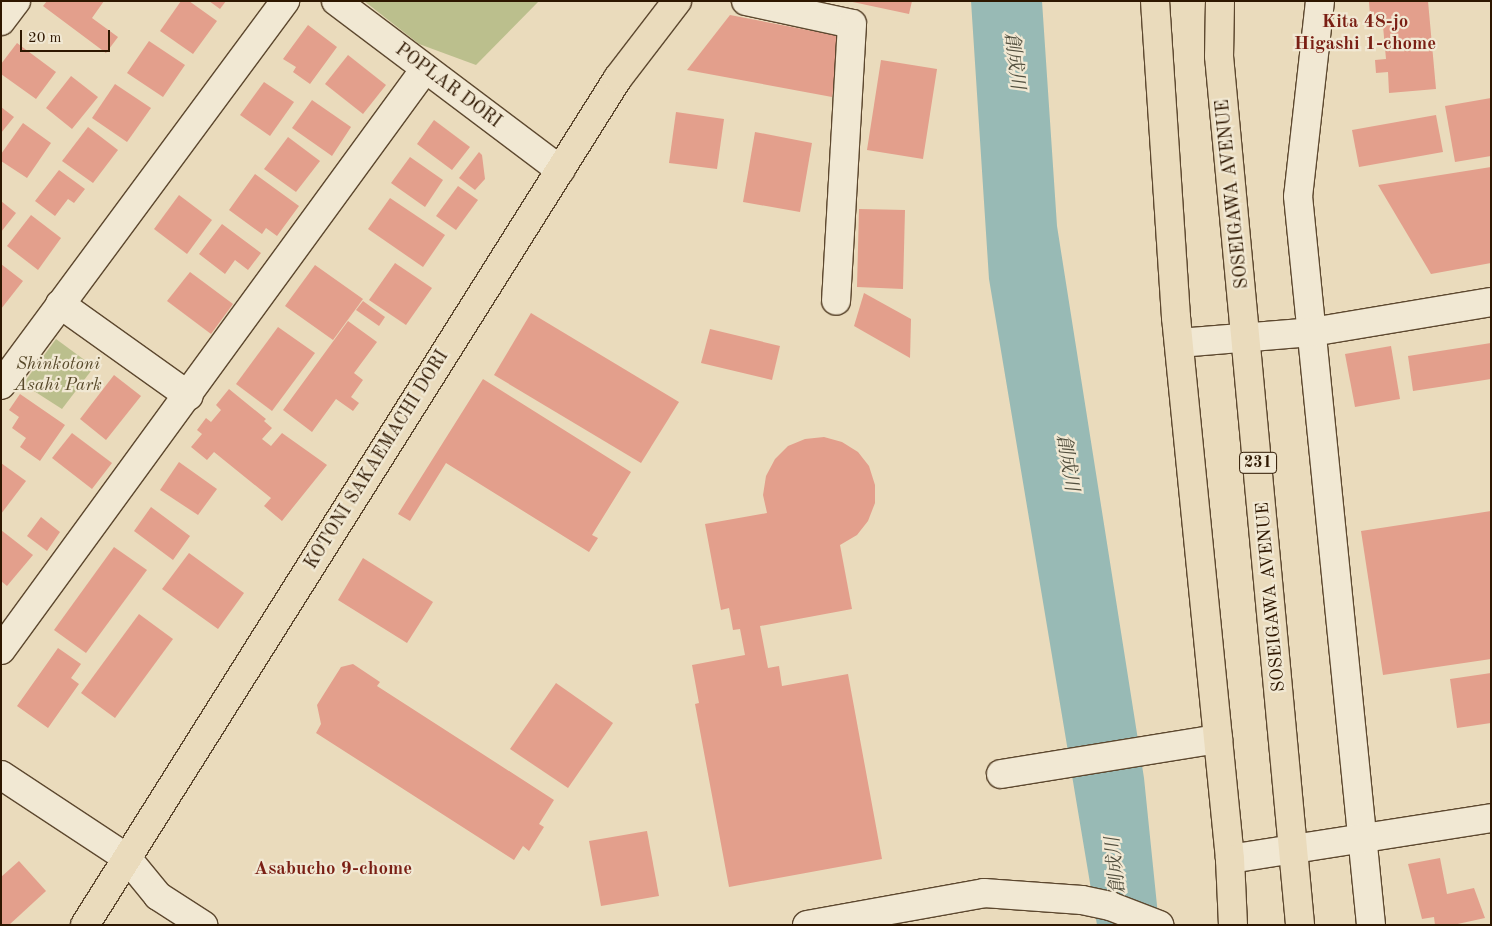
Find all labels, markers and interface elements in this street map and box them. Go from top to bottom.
district label: Kita 48-jo Higashi 1-chome [1294,12,1436,56]
scale bar [22,20,112,52]
text: 20 m [28,31,62,46]
water label: 創成川 [998,31,1028,91]
street label: POPLAR DORI [391,39,505,133]
street label: SOSEIGAWA AVENUE [1212,98,1254,290]
street label: KOTONI SAKAEMACHI DORI [300,347,454,573]
park label: Shinkotoni Asahi Park [14,354,102,396]
water label: 創成川 [1050,433,1082,493]
road number: 231 [1238,449,1278,476]
street label: SOSEIGAWA AVENUE [1252,501,1290,693]
water label: 創成川 [1103,835,1131,895]
district label: Asabucho 9-chome [254,859,412,881]

